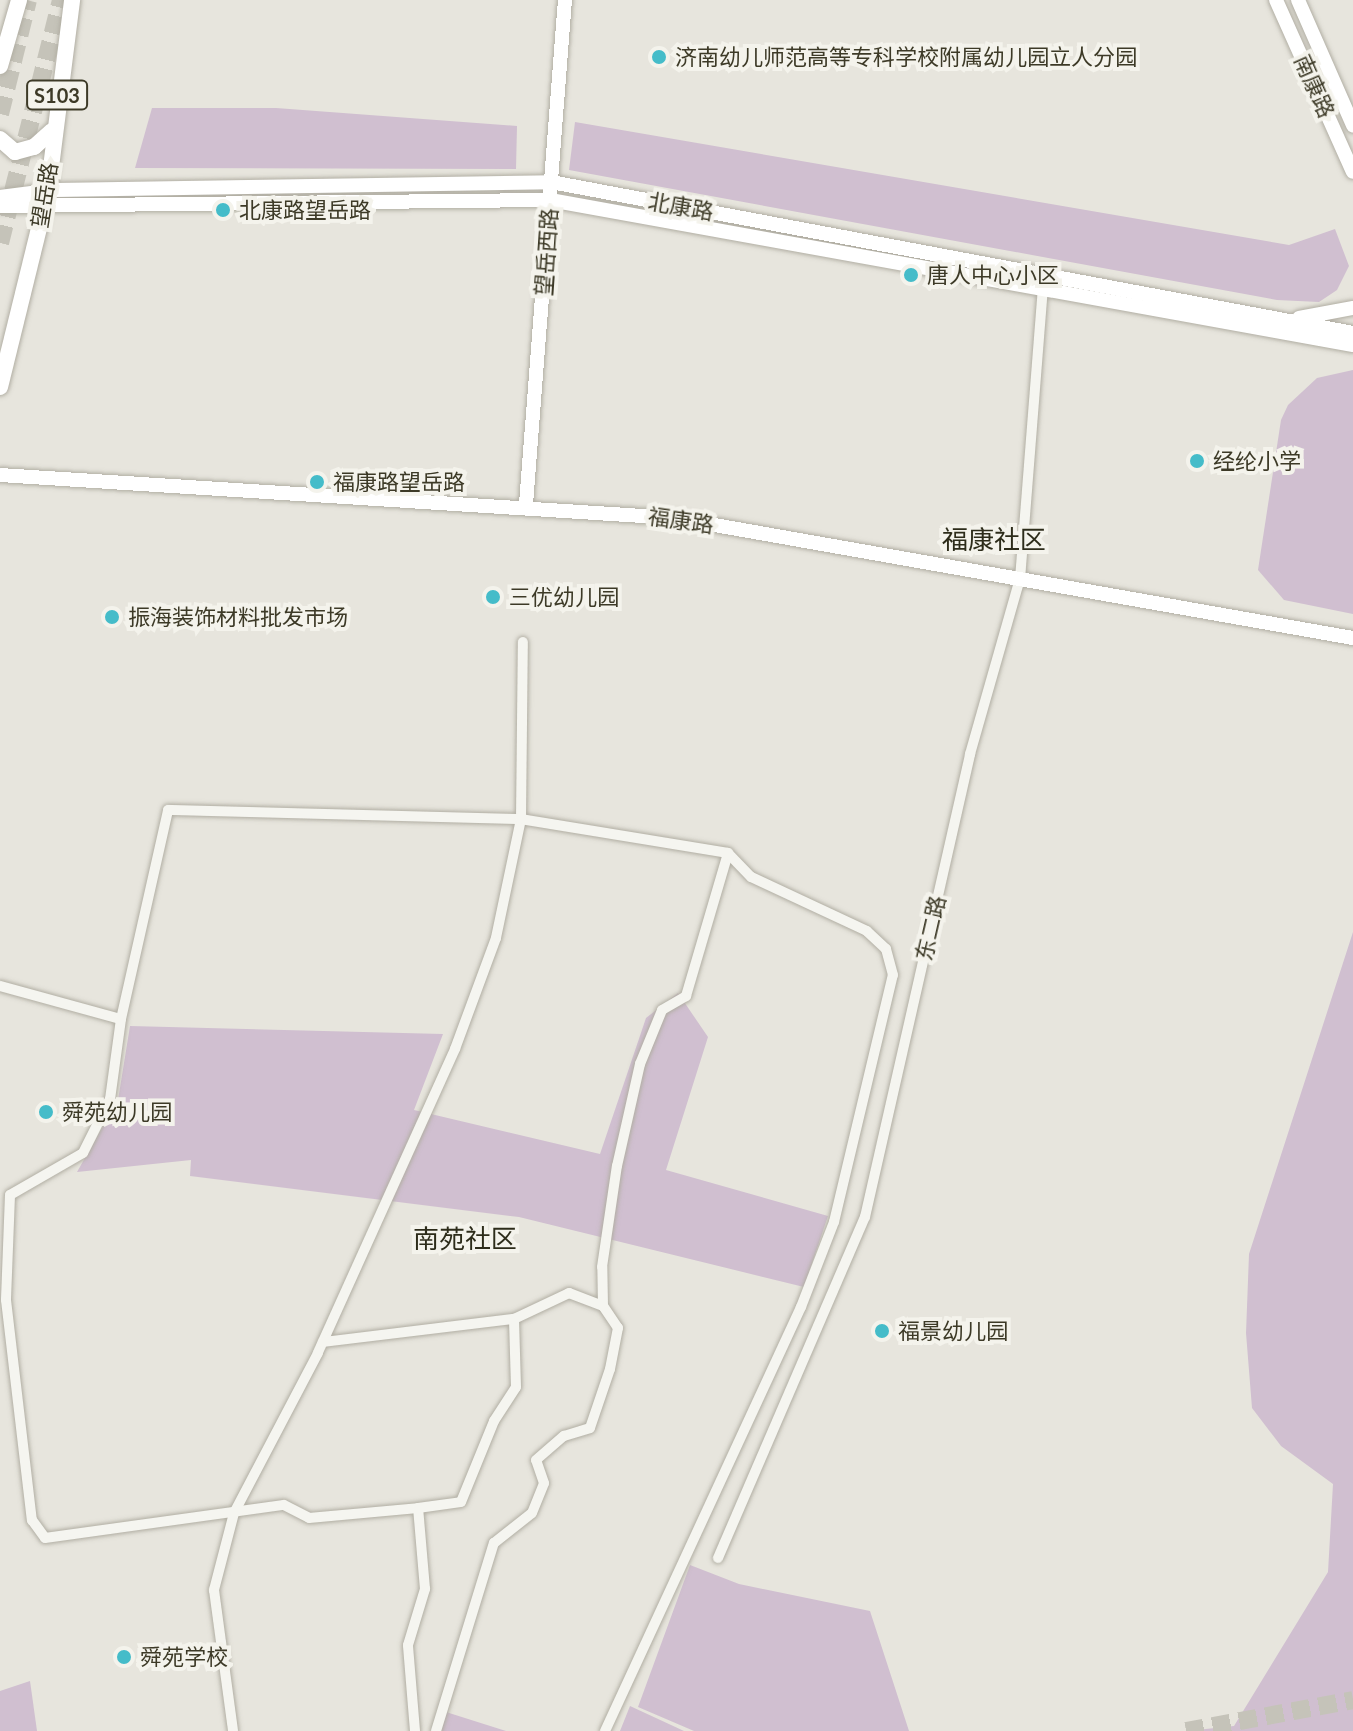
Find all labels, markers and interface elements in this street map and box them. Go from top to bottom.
place label: 济南幼儿师范高等专科学校附属幼儿园立人分园 [675,44,1137,70]
marker: 济南幼儿师范高等专科学校附属幼儿园立人分园 [650,48,668,66]
street label: 南康路 [1290,50,1340,122]
road number: S103 [25,79,89,111]
street label: 望岳路 [26,160,62,230]
street label: 北康路 [646,187,716,225]
place label: 北康路望岳路 [239,197,371,223]
marker: 北康路望岳路 [214,201,232,219]
street label: 望岳西路 [530,207,562,297]
place label: 唐人中心小区 [927,262,1059,288]
marker: 唐人中心小区 [902,266,920,284]
place label: 经纶小学 [1213,448,1301,474]
marker: 经纶小学 [1188,452,1206,470]
place label: 福康路望岳路 [333,469,465,495]
marker: 福康路望岳路 [308,473,326,491]
street label: 福康路 [646,502,716,538]
district label: 福康社区 [942,524,1046,556]
place label: 三优幼儿园 [509,584,619,610]
marker: 三优幼儿园 [484,588,502,606]
place label: 振海装饰材料批发市场 [128,604,348,630]
marker: 振海装饰材料批发市场 [103,608,121,626]
street label: 东二路 [910,893,950,963]
place label: 舜苑幼儿园 [62,1099,172,1125]
marker: 舜苑幼儿园 [37,1103,55,1121]
district label: 南苑社区 [413,1223,517,1255]
place label: 福景幼儿园 [898,1318,1008,1344]
marker: 福景幼儿园 [873,1322,891,1340]
place label: 舜苑学校 [140,1644,228,1670]
marker: 舜苑学校 [115,1648,133,1666]

